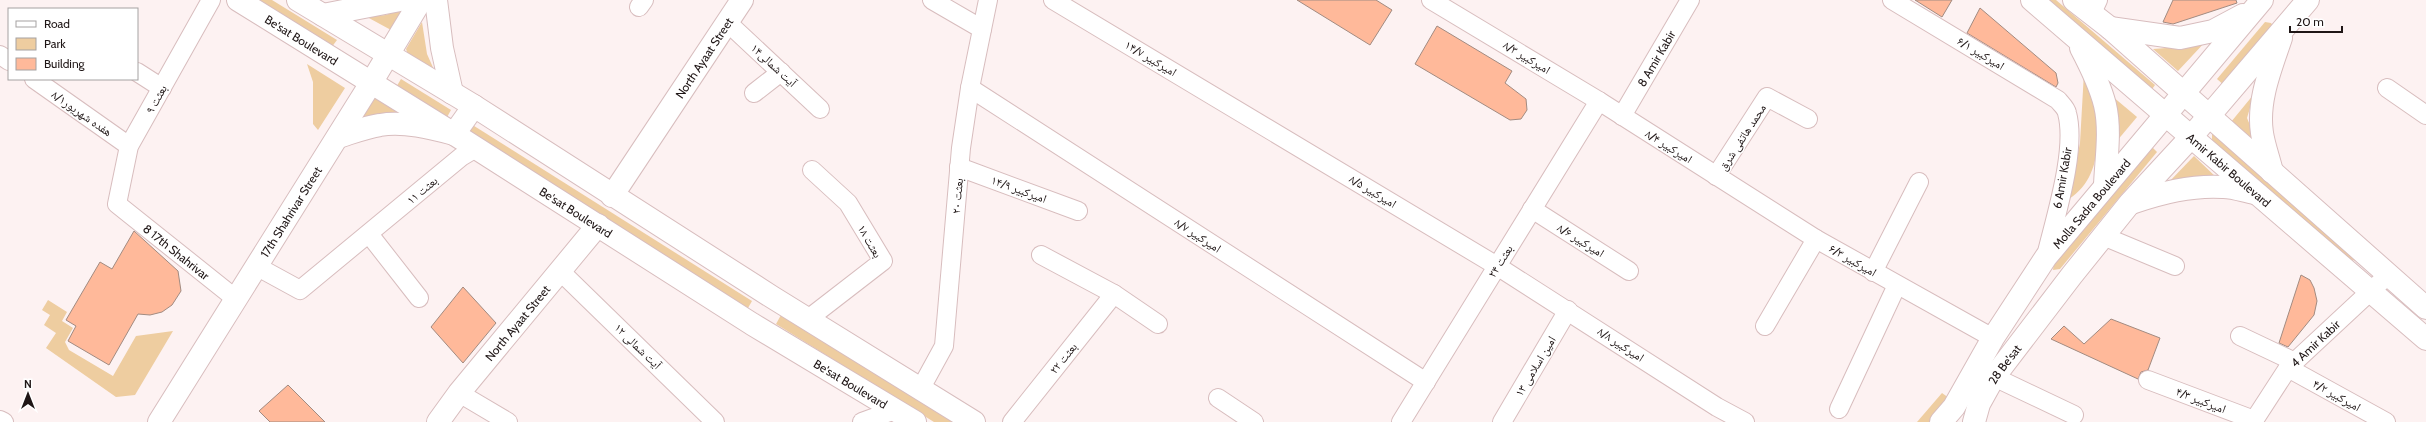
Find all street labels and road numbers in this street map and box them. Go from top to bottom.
street label: Be'sat Boulevard [262,11,341,68]
street label: North Ayaat Street [672,14,736,101]
street label: 8 Amir Kabir [1634,27,1678,89]
street label: امیرکبیر ۶/۱ [1954,33,2007,73]
street label: امیرکبیر ۱۴/۷ [1122,37,1180,80]
street label: امیرکبیر ۸/۳ [1500,37,1553,77]
street label: آیت شمالی۱۴ [748,40,801,91]
street label: ۹ بعثت [142,82,170,116]
street label: هفده شهریور۸/۱ [49,87,115,139]
street label: محمد هاتفی شرق [1715,101,1769,173]
street label: امیرکبیر ۸/۴ [1643,126,1695,167]
street label: Amir Kabir Boulevard [2184,129,2274,210]
street label: 6 Amir Kabir [2049,146,2075,210]
street label: Molla Sadra Boulevard [2049,155,2133,251]
street label: 17th Shahrivar Street [256,164,325,260]
street label: امیرکبیر ۸/۵ [1346,171,1399,211]
street label: امیرکبیر ۱۴/۹ [989,172,1049,206]
street label: بعثت ۱۱ [403,173,441,208]
street label: بعثت ۲۰ [948,177,966,215]
street label: Be'sat Boulevard [537,183,615,241]
street label: امیرکبیر ۸/۷ [1172,214,1224,256]
street label: امیرکبیر ۸/۶ [1555,220,1607,261]
street label: 8 17th Shahrivar [140,221,213,283]
street label: بعثت ۱۸ [854,222,885,260]
street label: امیرکبیر ۶/۳ [1826,240,1880,280]
street label: بعثت ۲۴ [1484,242,1516,280]
street label: North Ayaat Street [481,282,553,364]
street label: 4 Amir Kabir [2287,316,2343,370]
street label: آیت شمالی ۱۲ [611,320,665,373]
street label: امیرکبیر ۸/۸ [1595,323,1647,365]
street label: امین اسلامی ۱۳ [1511,333,1559,399]
street label: بعثت ۲۲ [1046,339,1080,377]
street label: 28 Be'sat [1984,341,2024,386]
street label: Be'sat Boulevard [811,356,890,411]
street label: امیرکبیر ۴/۲ [2310,376,2364,415]
street label: امیرکبیر ۴/۳ [2174,384,2228,417]

